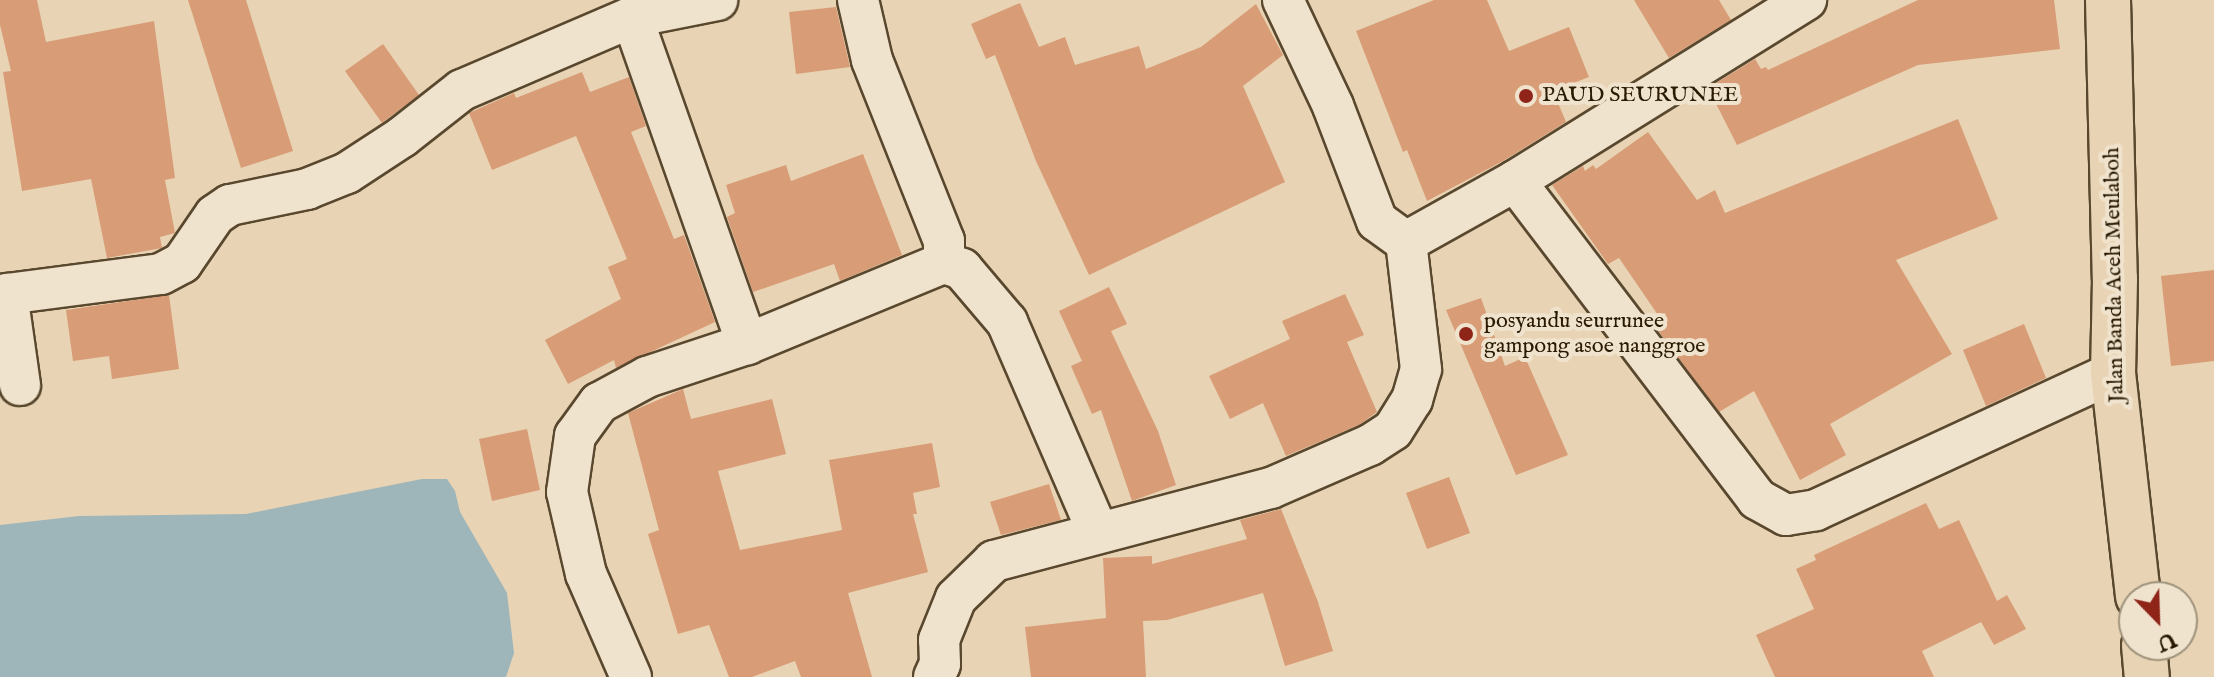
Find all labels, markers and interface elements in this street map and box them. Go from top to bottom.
place label: PAUD SEURUNEE [1542,83,1738,109]
marker: PAUD SEURUNEE [1517,87,1535,105]
street label: Jalan Banda Aceh Meulaboh [2100,147,2130,403]
place label: posyandu seurrunee gampong asoe nanggroe [1484,308,1705,360]
marker: posyandu seurrunee gampong asoe nanggroe [1455,323,1477,345]
north arrow [2118,581,2198,661]
text: U [2153,625,2181,658]

